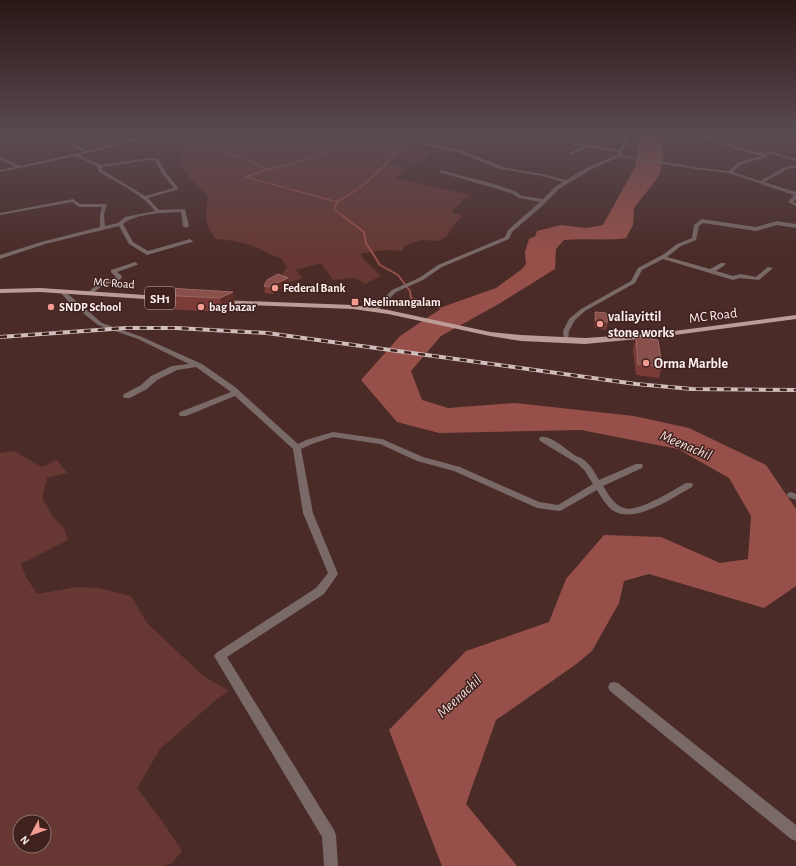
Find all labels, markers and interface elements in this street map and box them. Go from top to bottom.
street label: MC Road [93,276,135,290]
place label: Federal Bank [283,282,346,294]
marker: Federal Bank [270,283,280,293]
road number: SH1 [145,287,175,309]
place label: Neelimangalam [363,296,441,308]
marker: Neelimangalam [350,297,360,307]
place label: SNDP School [59,301,121,313]
place label: bag bazar [209,301,257,313]
marker: SNDP School [46,302,56,312]
marker: bag bazar [196,302,206,312]
street label: MC Road [688,306,738,326]
place label: valiayittil stone works [608,310,674,340]
marker: valiayittil stone works [595,319,605,329]
place label: Orma Marble [654,357,728,371]
marker: Orma Marble [641,358,651,368]
water label: Meenachil [658,428,714,463]
water label: Meenachil [434,672,485,721]
north arrow [12,814,52,854]
text: N [18,834,31,847]

